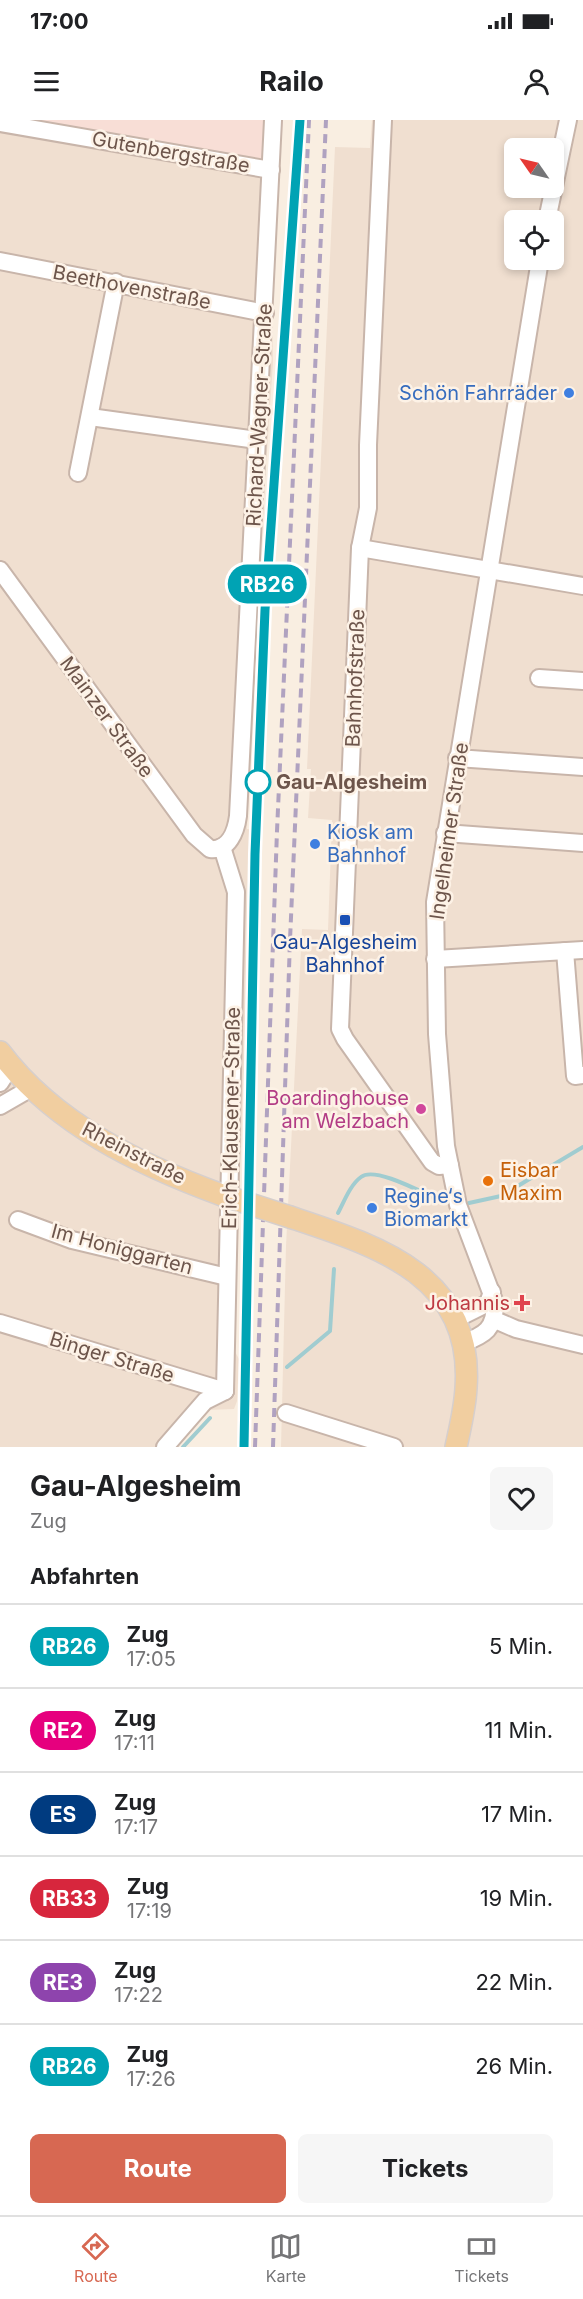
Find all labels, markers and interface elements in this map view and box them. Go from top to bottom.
text: 17:00 [30,8,89,34]
icon: menu [30,65,63,98]
text: Railo [259,65,324,98]
icon: person [520,65,553,98]
street label: Gutenbergstraße [90,126,252,178]
north arrow [504,138,564,198]
map controls [504,138,564,270]
button: locate [504,210,564,270]
street label: Beethovenstraße [51,260,213,314]
street label: Richard-Wagner-Straße [241,303,277,527]
place label: Schön Fahrräder [399,381,557,405]
marker: Schön Fahrräder [562,386,576,400]
line badge: RB26 [225,564,309,604]
text: RB26 [240,572,294,597]
street label: Bahnhofstraße [341,608,369,748]
street label: Mainzer Straße [55,652,159,782]
street label: Ingelheimer Straße [425,741,473,921]
marker: Gau-Algesheim [245,769,271,795]
place label: Gau-Algesheim [276,770,427,794]
place label: Kiosk am Bahnhof [327,820,414,867]
marker: Kiosk am Bahnhof [308,837,322,851]
marker: Gau-Algesheim Bahnhof [338,913,352,927]
place label: Gau-Algesheim Bahnhof [273,930,417,977]
street label: Erich-Klausener-Straße [217,1007,245,1229]
place label: Boardinghouse am Welzbach [266,1086,409,1133]
marker: Boardinghouse am Welzbach [414,1102,428,1116]
street label: Rheinstraße [78,1117,190,1189]
place label: Eisbar Maxim [500,1158,563,1205]
marker: Eisbar Maxim [481,1174,495,1188]
place label: Regine‘s Biomarkt [384,1184,468,1231]
marker: Regine‘s Biomarkt [365,1201,379,1215]
street label: Im Honiggarten [49,1219,195,1279]
place label: Johannis [425,1291,510,1315]
marker: Johannis [515,1296,529,1310]
street label: Binger Straße [47,1327,177,1387]
button: heart [490,1467,553,1530]
text: Gau-Algesheim [30,1469,242,1503]
text: Zug [30,1509,67,1533]
text: Abfahrten [30,1563,139,1589]
text: Zug [127,1621,169,1647]
text: 5 Min. [489,1633,553,1659]
text: RB26 [42,1634,97,1659]
text: 17:05 [127,1647,176,1671]
text: Zug [114,1705,156,1731]
text: 11 Min. [484,1717,553,1743]
text: RE2 [43,1718,83,1743]
text: 17:11 [114,1731,155,1755]
text: Zug [114,1789,156,1815]
text: 17 Min. [481,1801,553,1827]
text: ES [50,1802,76,1827]
text: 17:17 [114,1815,158,1839]
text: Zug [127,1873,169,1899]
text: 19 Min. [480,1885,553,1911]
text: RB33 [42,1886,97,1911]
text: 17:19 [127,1899,172,1923]
text: Zug [114,1957,156,1983]
text: 22 Min. [475,1969,553,1995]
text: RE3 [43,1970,83,1995]
text: 17:22 [114,1983,163,2007]
text: Zug [127,2041,169,2067]
text: 26 Min. [475,2053,553,2079]
text: RB26 [42,2054,97,2079]
text: 17:26 [127,2067,176,2091]
button: Route [30,2134,286,2203]
button: Tickets [298,2134,553,2203]
tab: Route [74,2230,118,2286]
tab: Karte [266,2230,306,2286]
tab: Tickets [454,2230,509,2286]

